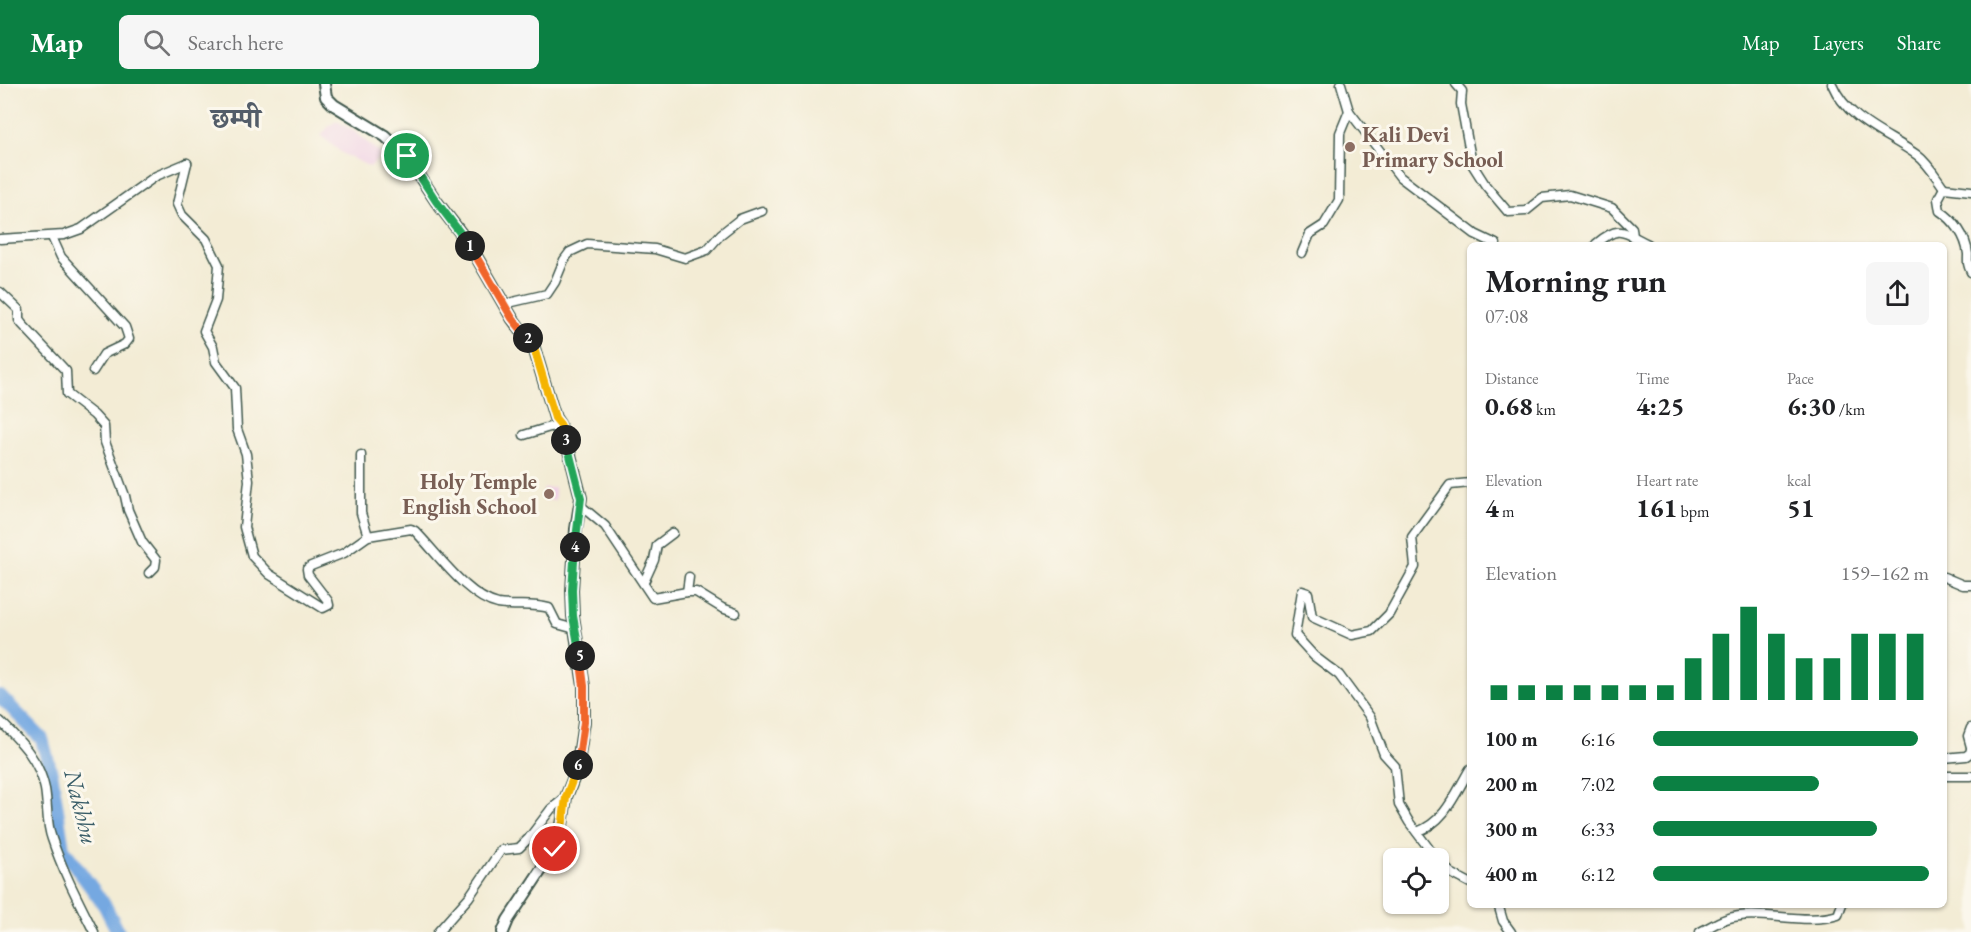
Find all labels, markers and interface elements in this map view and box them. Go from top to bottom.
search box [119,15,539,69]
text: Map [30,24,83,60]
icon: search [140,26,173,59]
text: Search here [188,28,283,57]
text: Map [1742,29,1780,56]
text: Layers [1813,29,1864,56]
text: Share [1897,29,1941,56]
district label: छम्पी [209,100,263,136]
place label: Kali Devi Primary School [1362,120,1504,174]
pin [381,130,432,181]
icon: arrive [390,139,423,172]
marker: Kali Devi Primary School [1343,140,1357,154]
pin: 1 [455,231,485,261]
text: 1 [466,235,474,256]
text: Morning run [1485,259,1667,302]
button: share [1866,262,1929,325]
text: 07:08 [1485,303,1528,329]
pin: 2 [513,323,543,353]
text: 2 [524,327,532,348]
text: Distance [1485,368,1538,389]
text: Time [1636,368,1669,389]
text: Pace [1787,368,1814,389]
text: 0.68 [1485,389,1533,423]
text: 4:25 [1636,389,1685,423]
text: 6:30 [1787,389,1836,423]
text: km [1533,399,1556,420]
text: /km [1836,399,1865,420]
pin: 3 [551,425,581,455]
text: 3 [562,429,570,450]
place label: Holy Temple English School [402,467,537,521]
text: Elevation [1485,470,1543,491]
text: Heart rate [1636,470,1698,491]
text: kcal [1787,470,1811,491]
marker: Holy Temple English School [542,487,556,501]
text: 4 [1485,491,1499,525]
text: 161 [1636,491,1677,525]
text: 51 [1787,491,1815,525]
text: m [1499,501,1514,522]
text: bpm [1677,501,1709,522]
pin: 4 [560,532,590,562]
text: 4 [571,536,579,557]
text: Elevation [1485,560,1557,586]
text: 159–162 m [1841,560,1929,586]
pin: 5 [565,641,595,671]
text: 5 [576,645,584,666]
text: 100 m [1485,726,1538,752]
text: 6:16 [1581,726,1615,752]
pin: 6 [563,750,593,780]
text: 6 [574,754,582,775]
water label: Nakhhu [57,765,106,848]
text: 200 m [1485,771,1538,797]
text: 7:02 [1581,771,1615,797]
text: 300 m [1485,816,1538,842]
text: 6:33 [1581,816,1615,842]
pin [529,823,580,874]
icon: check [538,832,571,865]
map controls [1383,848,1449,914]
button: locate [1383,848,1449,914]
text: 400 m [1485,861,1538,887]
text: 6:12 [1581,861,1615,887]

